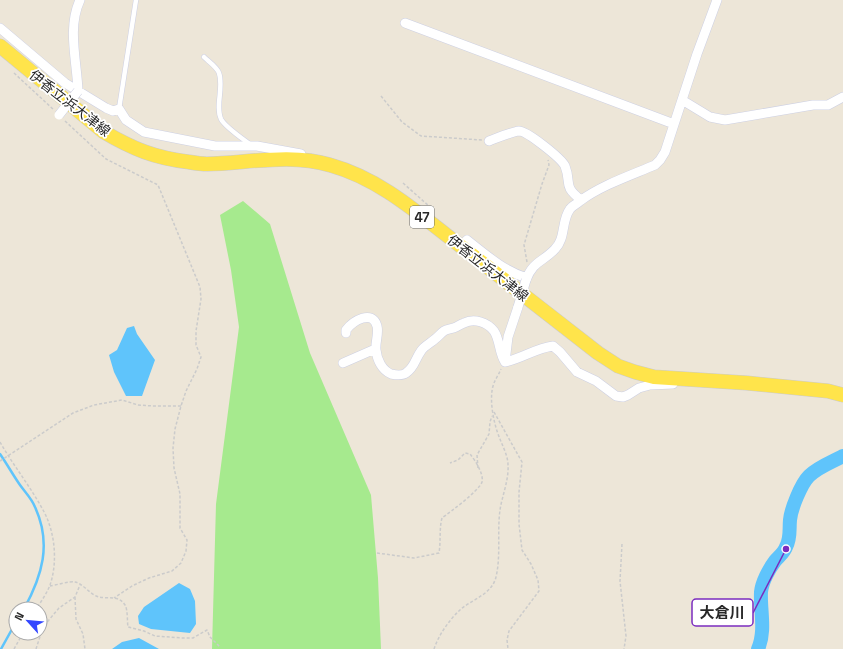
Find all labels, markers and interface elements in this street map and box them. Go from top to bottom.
street label: 伊香立浜大津線 [26,66,114,140]
road number: 47 [410,206,434,228]
street label: 伊香立浜大津線 [444,231,532,305]
callout: 大倉川 [692,599,753,626]
north arrow [8,601,48,641]
text: 大倉川 [699,603,745,622]
text: N [11,610,27,623]

